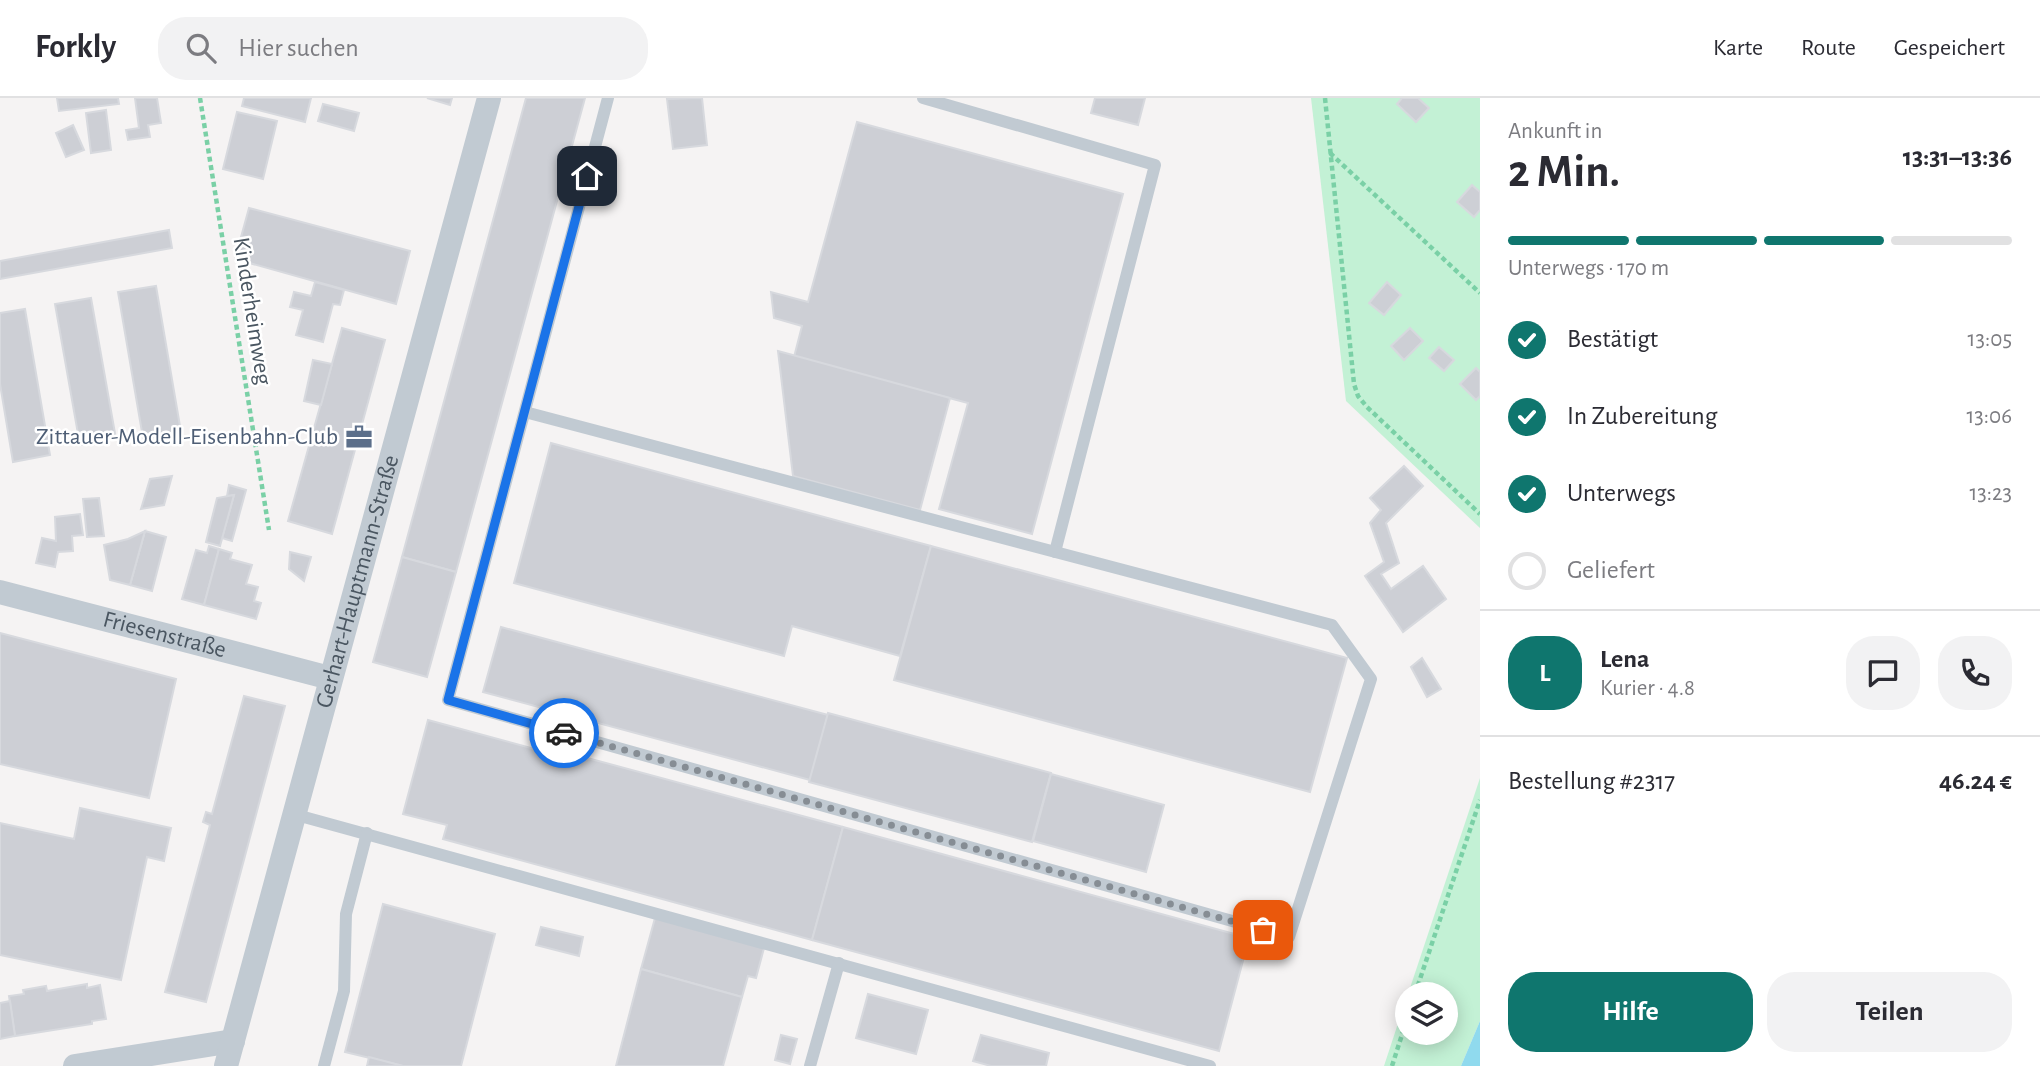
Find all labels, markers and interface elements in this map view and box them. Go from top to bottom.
search box [158,17,648,80]
icon: search [182,29,220,67]
text: Forkly [35,31,116,64]
text: Hier suchen [238,35,359,61]
text: Karte [1713,36,1763,60]
text: Route [1801,36,1856,60]
text: Gespeichert [1894,36,2005,60]
text: Ankunft in [1508,120,1602,143]
text: 13:31–13:36 [1903,144,2012,170]
pin [557,146,617,206]
text: 2 Min. [1508,149,1620,195]
icon: home [568,157,606,195]
street label: Kinderheimweg [228,236,276,387]
text: Unterwegs · 170 m [1508,257,1669,280]
icon: check [1508,321,1546,359]
text: Bestätigt [1567,326,1658,352]
text: 13:05 [1968,328,2012,351]
icon: check [1508,398,1546,436]
text: In Zubereitung [1567,403,1717,429]
text: 13:06 [1966,405,2012,428]
office icon: Zittauer-Modell-Eisenbahn-Club [344,422,374,452]
place label: Zittauer-Modell-Eisenbahn-Club [36,425,338,449]
street label: Gerhart-Hauptmann-Straße [312,452,403,711]
icon: check [1508,475,1546,513]
text: Unterwegs [1567,480,1676,506]
text: 13:23 [1969,482,2012,505]
text: Geliefert [1567,557,1655,583]
street label: Friesenstraße [100,607,229,662]
button: chat [1846,636,1920,710]
button: phone [1938,636,2012,710]
text: Lena [1600,646,1650,672]
text: L [1539,660,1551,686]
text: Kurier · 4.8 [1600,677,1695,700]
courier [529,698,599,768]
icon: car [545,714,583,752]
text: Bestellung #2317 [1508,768,1675,794]
text: 46.24 € [1939,768,2012,794]
pin [1233,900,1293,960]
icon: bag [1244,911,1282,949]
button: Hilfe [1508,972,1753,1052]
button: Teilen [1767,972,2012,1052]
map controls [1395,982,1458,1045]
button: layers [1395,982,1458,1045]

